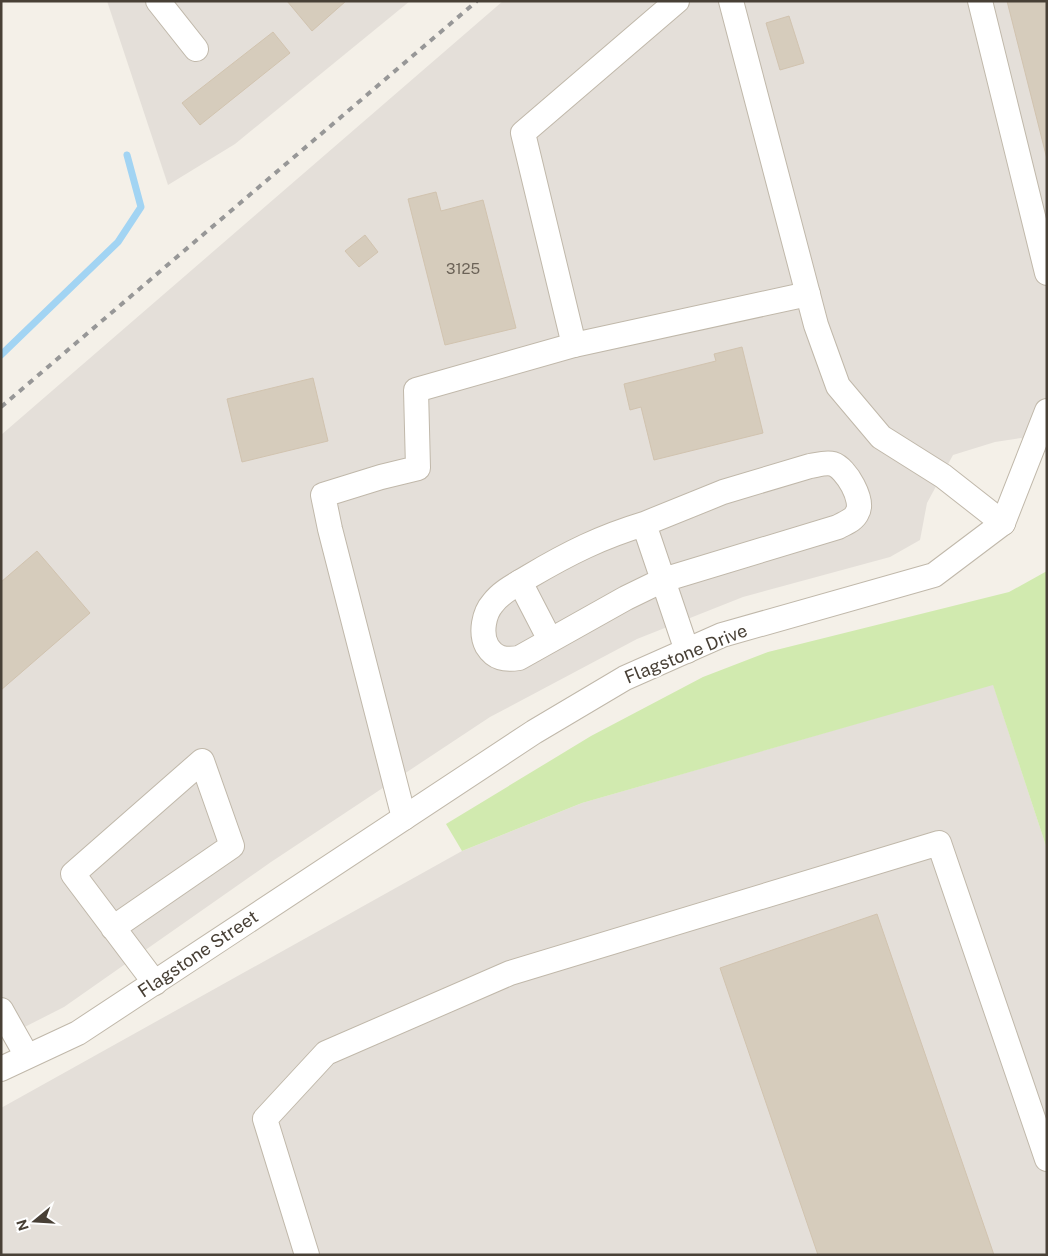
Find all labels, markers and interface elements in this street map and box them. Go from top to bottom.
house number: 3125 [446,260,480,277]
street label: Flagstone Drive [621,619,750,688]
street label: Flagstone Street [134,906,262,1001]
north arrow [10,1196,60,1246]
text: N [13,1217,32,1233]

